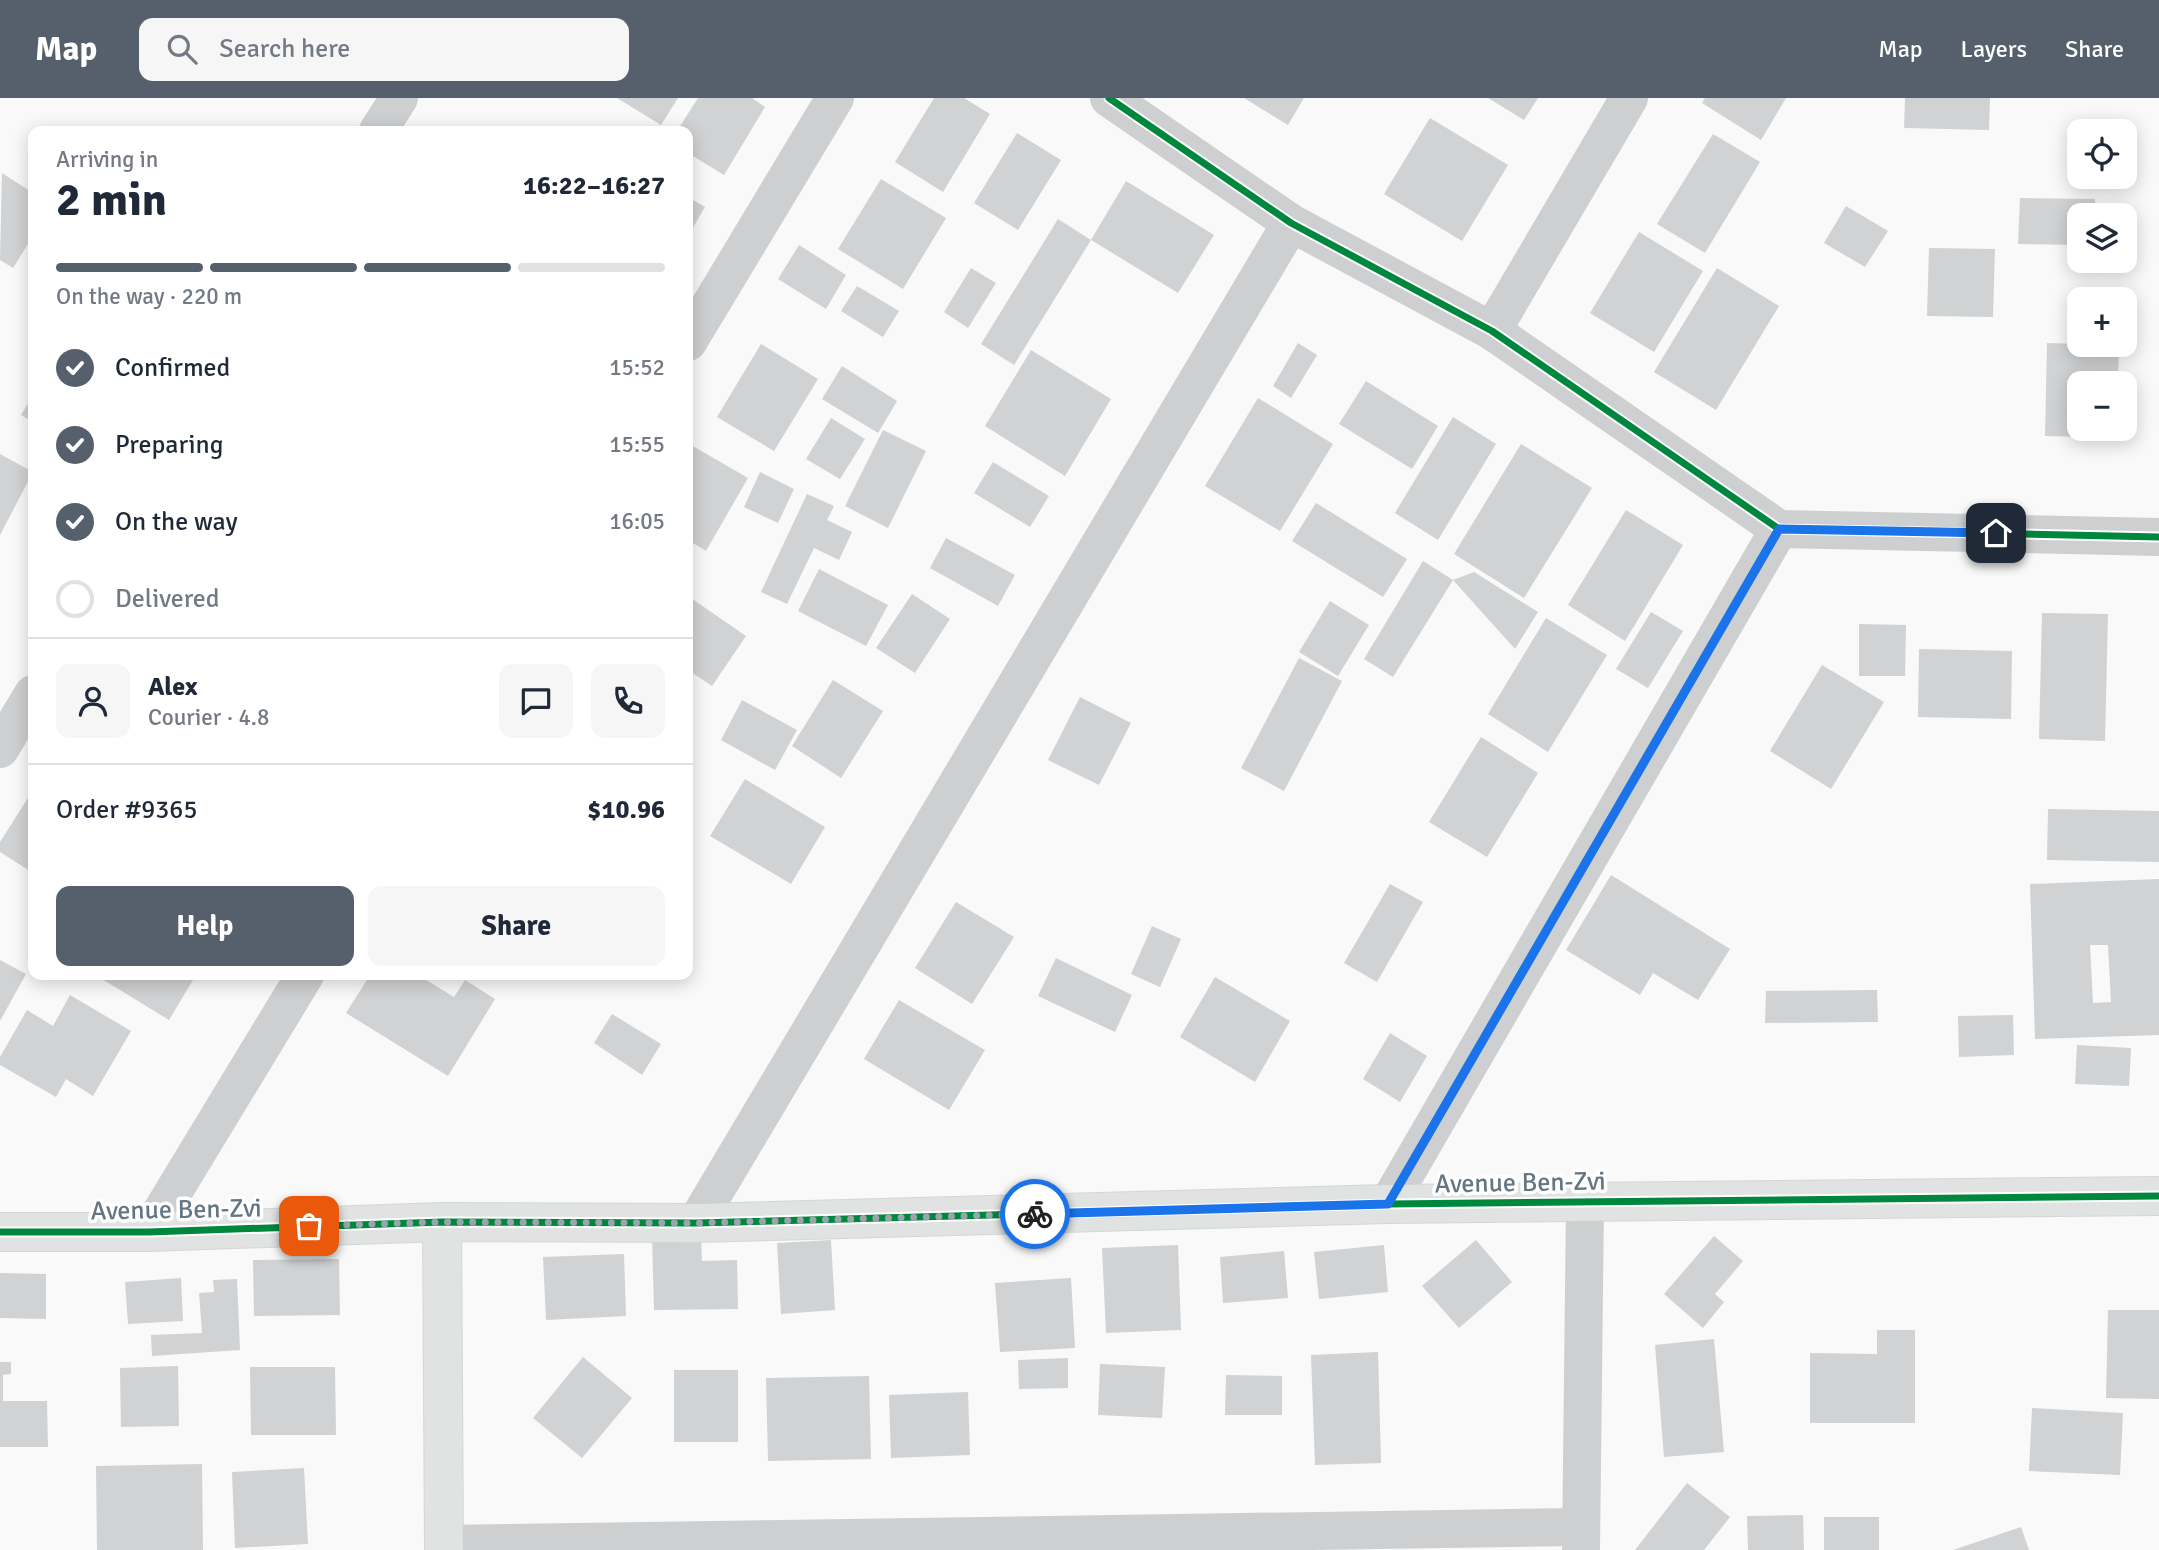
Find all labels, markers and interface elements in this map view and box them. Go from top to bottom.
search box [139,18,629,81]
text: Map [35,29,97,70]
icon: search [163,30,201,68]
text: Search here [219,33,350,65]
text: Map [1878,34,1923,64]
text: Layers [1961,34,2027,64]
text: Share [2065,34,2124,64]
map controls [2067,119,2137,441]
button: locate [2067,119,2137,189]
text: Arriving in [56,145,158,174]
text: 16:22–16:27 [523,170,665,202]
text: 2 min [56,172,167,228]
button: layers [2067,203,2137,273]
text: On the way · 220 m [56,282,242,311]
button: + [2067,287,2137,357]
icon: check [56,349,94,387]
text: Confirmed [115,352,230,384]
text: 15:52 [609,353,665,382]
button: − [2067,371,2137,441]
icon: check [56,426,94,464]
text: Preparing [115,429,223,461]
text: 15:55 [609,430,665,459]
icon: check [56,503,94,541]
pin [1966,503,2026,563]
text: On the way [115,506,238,538]
text: 16:05 [609,507,665,536]
icon: home [1977,514,2015,552]
text: Delivered [115,583,220,615]
button: person [56,664,130,738]
button: chat [499,664,573,738]
button: phone [591,664,665,738]
text: Alex [148,671,198,703]
text: Courier · 4.8 [148,703,269,732]
text: Order #9365 [56,794,197,826]
text: $10.96 [587,794,665,826]
button: Help [56,886,354,966]
button: Share [368,886,665,966]
street label: Avenue Ben-Zvi [1434,1166,1606,1200]
courier [1000,1179,1070,1249]
street label: Avenue Ben-Zvi [90,1193,262,1227]
icon: bike [1016,1195,1054,1233]
pin [279,1196,339,1256]
icon: bag [290,1207,328,1245]

